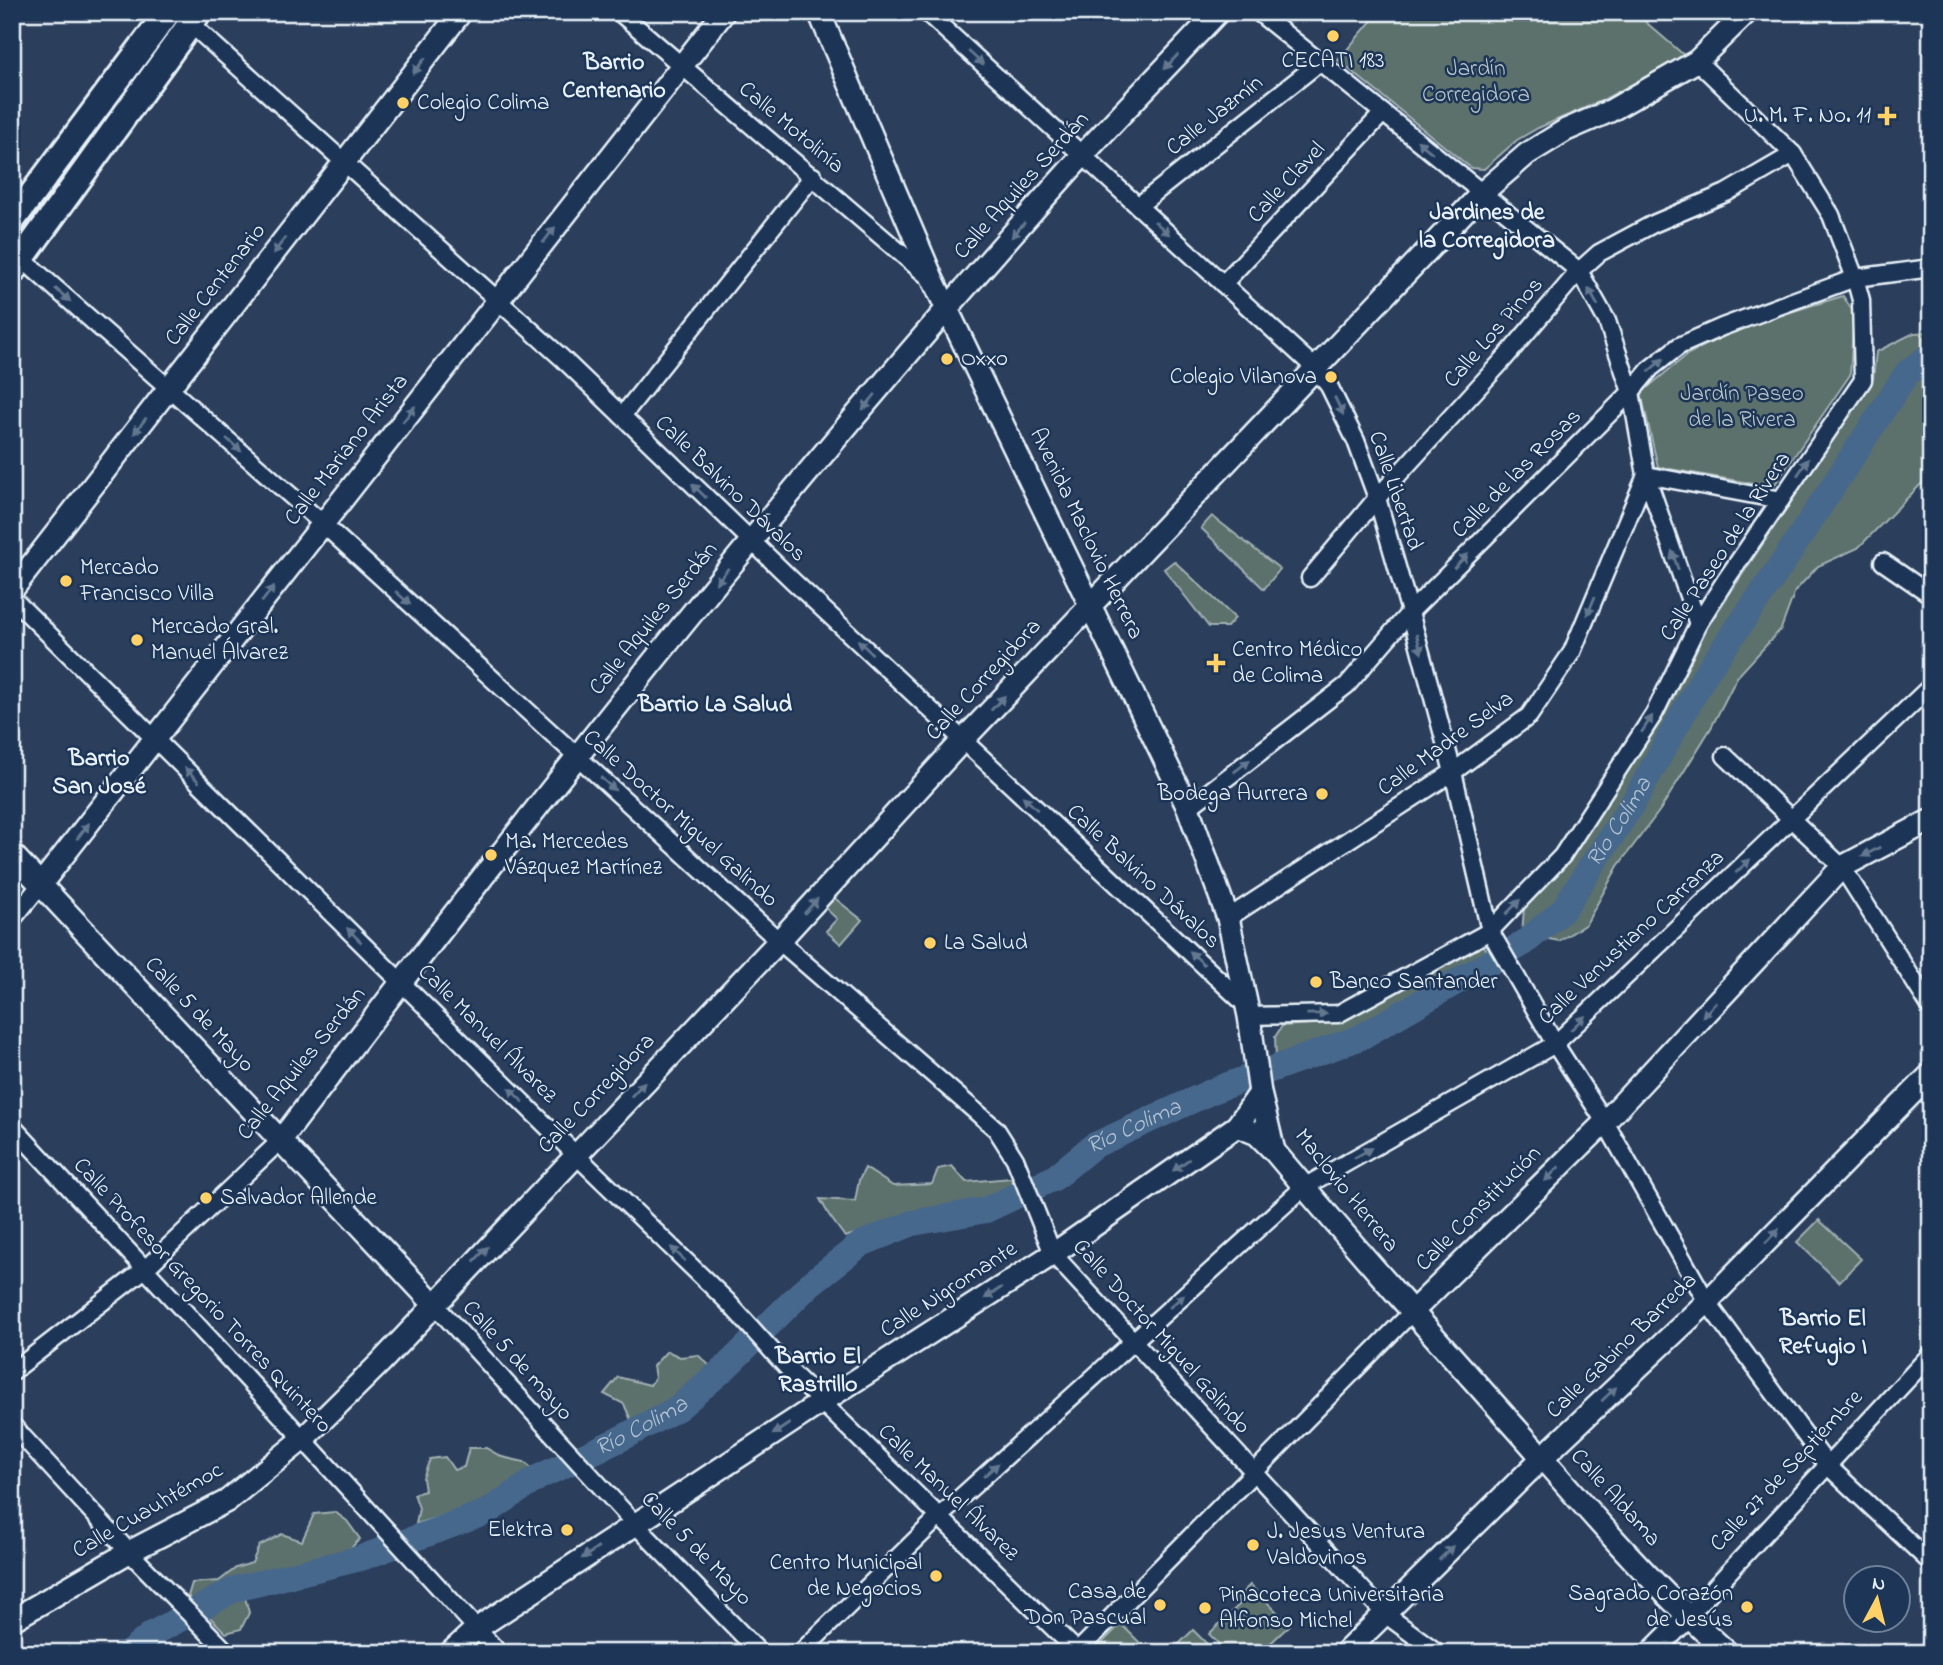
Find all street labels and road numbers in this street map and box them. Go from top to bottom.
street label: Calle Jazmín [1159,67,1271,165]
street label: Calle Motolinía [731,74,851,182]
street label: Calle Aquiles Serdán [946,105,1098,267]
street label: Calle Clavel [1240,135,1334,231]
street label: Calle Centenario [157,216,275,354]
street label: Calle Los Pinos [1436,270,1552,396]
street label: Calle Mariano Arista [277,367,417,533]
street label: Calle de las Rosas [1444,401,1590,547]
street label: Calle Balvino Dávalos [647,408,813,570]
street label: Avenida Maclovio Herrera [1020,423,1152,645]
street label: Calle Libertad [1359,427,1431,555]
street label: Calle Paseo de la Rivera [1652,446,1800,648]
street label: Calle Aquiles Serdán [582,535,726,703]
street label: Calle Corregidora [918,611,1050,749]
street label: Calle Madre Selva [1371,683,1521,805]
street label: Calle Doctor Miguel Galindo [574,722,785,917]
street label: Calle Balvino Dávalos [1059,797,1227,957]
street label: Calle Venustiano Carranza [1531,843,1733,1033]
street label: Calle 5 de Mayo [135,949,262,1082]
street label: Calle Manuel Álvarez [410,956,565,1112]
street label: Calle Aquiles Serdán [230,980,374,1148]
street label: Calle Corregidora [531,1026,664,1163]
street label: Maclovio Herrera [1286,1122,1406,1260]
street label: Calle Constitución [1408,1138,1550,1280]
street label: Calle Profesor Gregorio Torres Quintero [64,1150,339,1442]
street label: Calle Doctor Miguel Galindo [1063,1232,1258,1443]
street label: Calle Nigromante [874,1233,1025,1348]
street label: Calle Gabino Barreda [1539,1265,1705,1427]
street label: Calle 5 de mayo [452,1293,580,1430]
street label: Calle 27 de Septiembre [1703,1382,1872,1560]
street label: Calle Manuel Álvarez [870,1416,1027,1570]
street label: Calle Aldama [1562,1441,1668,1555]
street label: Calle Cuauhtémoc [67,1454,230,1568]
street label: Calle 5 de Mayo [631,1484,759,1615]

